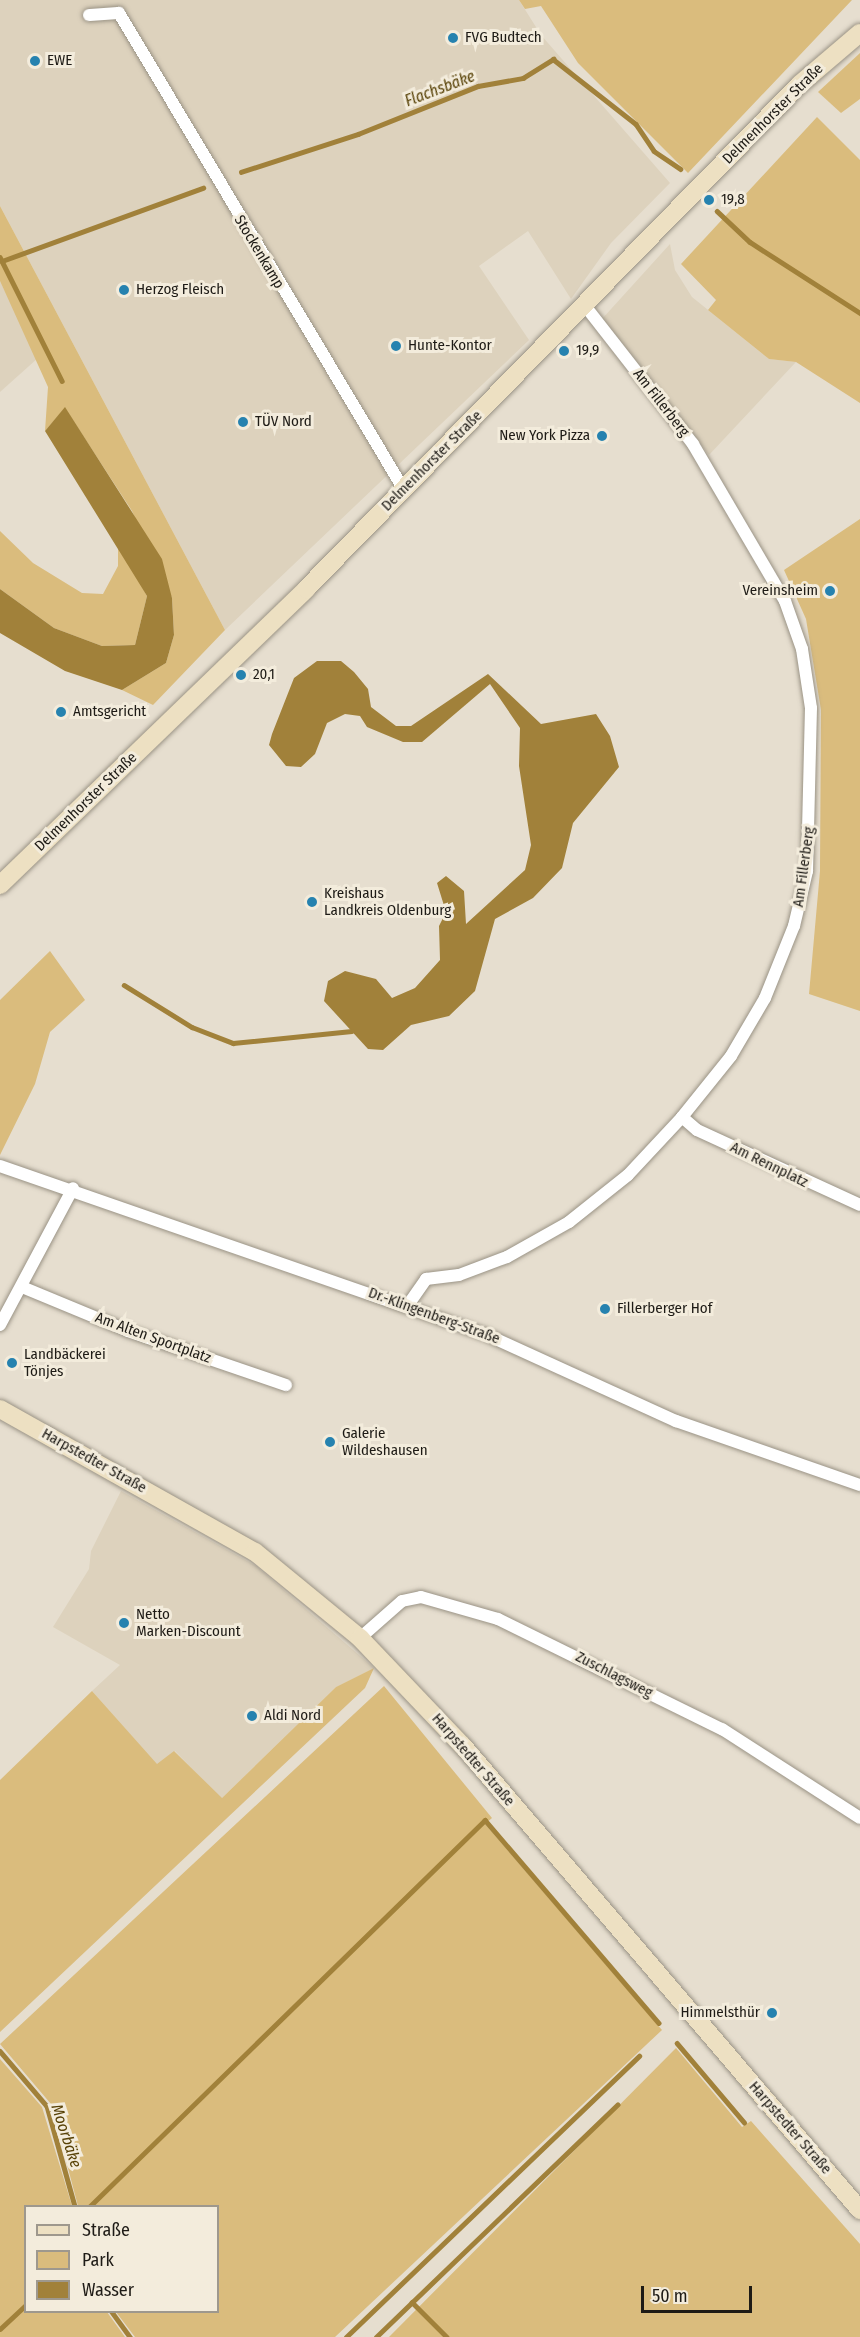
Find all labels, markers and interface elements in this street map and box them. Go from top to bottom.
place label: FVG Budtech [465,29,542,47]
marker: FVG Budtech [446,31,460,45]
place label: EWE [47,52,72,70]
marker: EWE [28,54,42,68]
street label: Delmenhorster Straße [719,60,827,168]
water label: Flachsbäke [402,67,478,111]
place label: 19,8 [721,191,745,209]
marker: 19,8 [702,193,716,207]
street label: Stockenkamp [230,212,288,292]
place label: Herzog Fleisch [136,281,224,299]
marker: Herzog Fleisch [117,283,131,297]
place label: Hunte-Kontor [408,337,492,355]
marker: Hunte-Kontor [389,339,403,353]
place label: 19,9 [576,342,599,360]
marker: 19,9 [557,344,571,358]
street label: Am Fillerberg [629,366,693,440]
street label: Delmenhorster Straße [378,407,486,515]
place label: TÜV Nord [255,413,312,431]
marker: TÜV Nord [236,415,250,429]
place label: New York Pizza [499,427,590,445]
marker: New York Pizza [595,429,609,443]
place label: Vereinsheim [742,582,818,600]
marker: Vereinsheim [823,584,837,598]
place label: 20,1 [253,666,275,684]
marker: 20,1 [234,668,248,682]
place label: Amtsgericht [73,703,146,721]
marker: Amtsgericht [54,705,68,719]
street label: Delmenhorster Straße [31,749,141,855]
street label: Am Fillerberg [789,826,819,908]
place label: Kreishaus Landkreis Oldenburg [324,884,451,919]
marker: Kreishaus Landkreis Oldenburg [305,895,319,909]
street label: Am Rennplatz [727,1138,811,1192]
street label: Dr.-Klingenberg-Straße [366,1284,502,1348]
place label: Fillerberger Hof [617,1300,712,1318]
marker: Fillerberger Hof [598,1302,612,1316]
street label: Am Alten Sportplatz [93,1309,213,1367]
place label: Landbäckerei Tönjes [24,1345,106,1380]
marker: Landbäckerei Tönjes [5,1356,19,1370]
place label: Galerie Wildeshausen [342,1424,428,1459]
street label: Harpstedter Straße [38,1425,150,1497]
marker: Galerie Wildeshausen [323,1435,337,1449]
place label: Netto Marken-Discount [136,1605,241,1640]
marker: Netto Marken-Discount [117,1616,131,1630]
street label: Zuschlagsweg [573,1648,655,1702]
place label: Aldi Nord [264,1707,321,1725]
marker: Aldi Nord [245,1709,259,1723]
street label: Harpstedter Straße [428,1710,518,1810]
place label: Himmelsthür [680,2004,760,2022]
marker: Himmelsthür [765,2006,779,2020]
street label: Harpstedter Straße [745,2078,835,2178]
water label: Moorbäke [47,2102,85,2170]
legend [24,2205,219,2313]
text: Straße [82,2219,130,2241]
text: Park [82,2249,114,2271]
scale bar [644,2274,755,2312]
text: Wasser [82,2279,134,2301]
text: 50 m [652,2285,688,2307]

